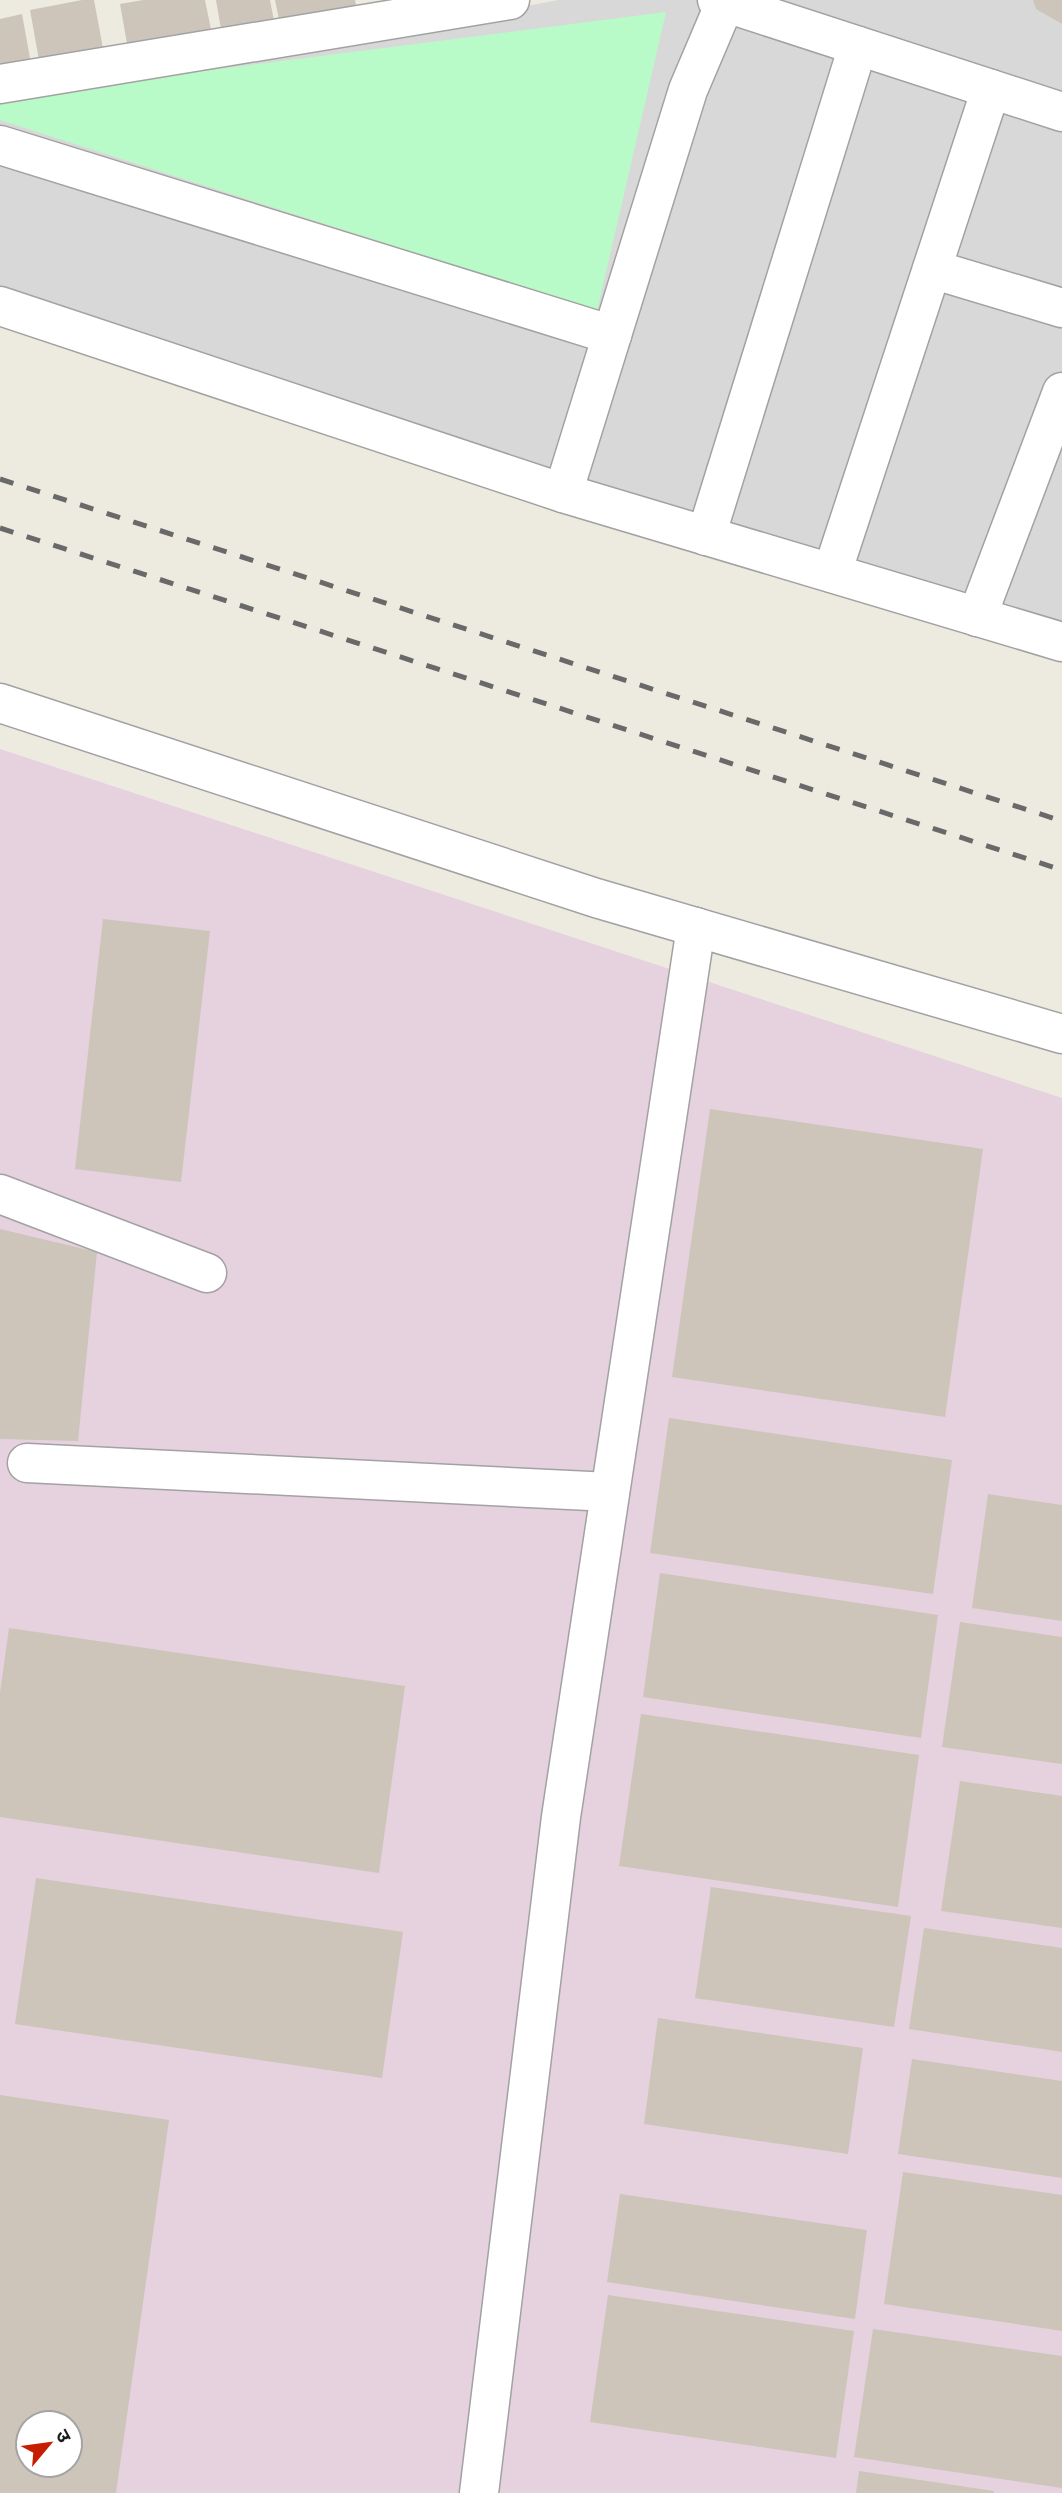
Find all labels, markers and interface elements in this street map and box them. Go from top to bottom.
north arrow [14,2409,84,2479]
text: उ [51,2426,77,2447]

